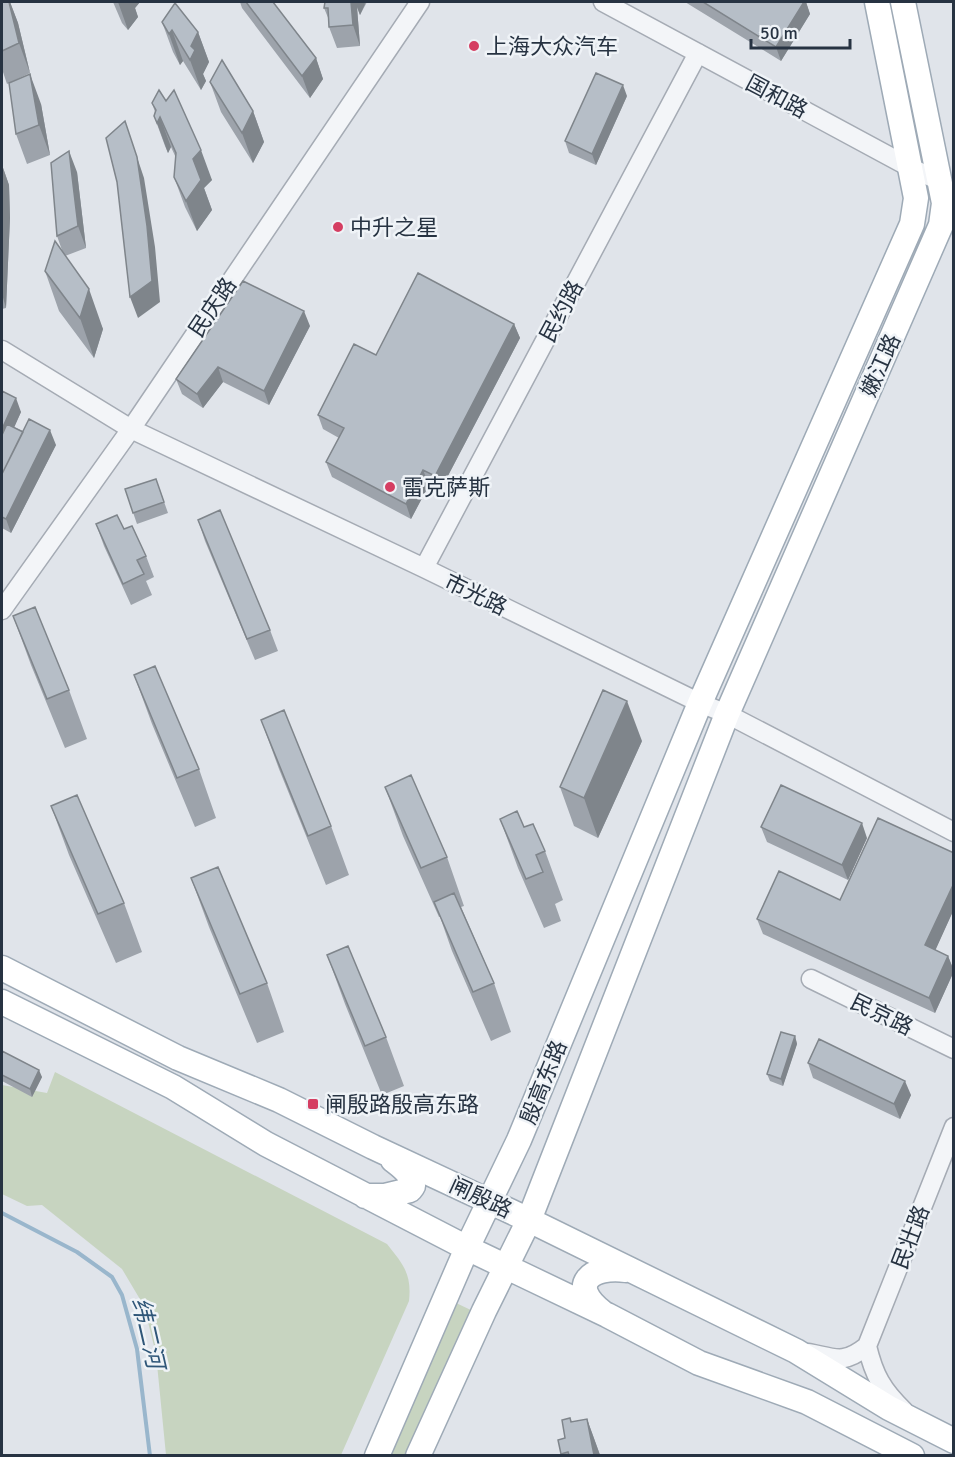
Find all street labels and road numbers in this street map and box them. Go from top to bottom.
street label: 国和路 [741,69,812,124]
street label: 民庆路 [183,272,242,342]
street label: 民约路 [534,276,589,347]
street label: 嫩江路 [855,330,906,401]
street label: 市光路 [440,568,511,621]
street label: 民京路 [846,988,917,1041]
street label: 殷高东路 [514,1036,572,1128]
street label: 闸殷路 [445,1171,516,1224]
street label: 民壮路 [886,1202,935,1273]

